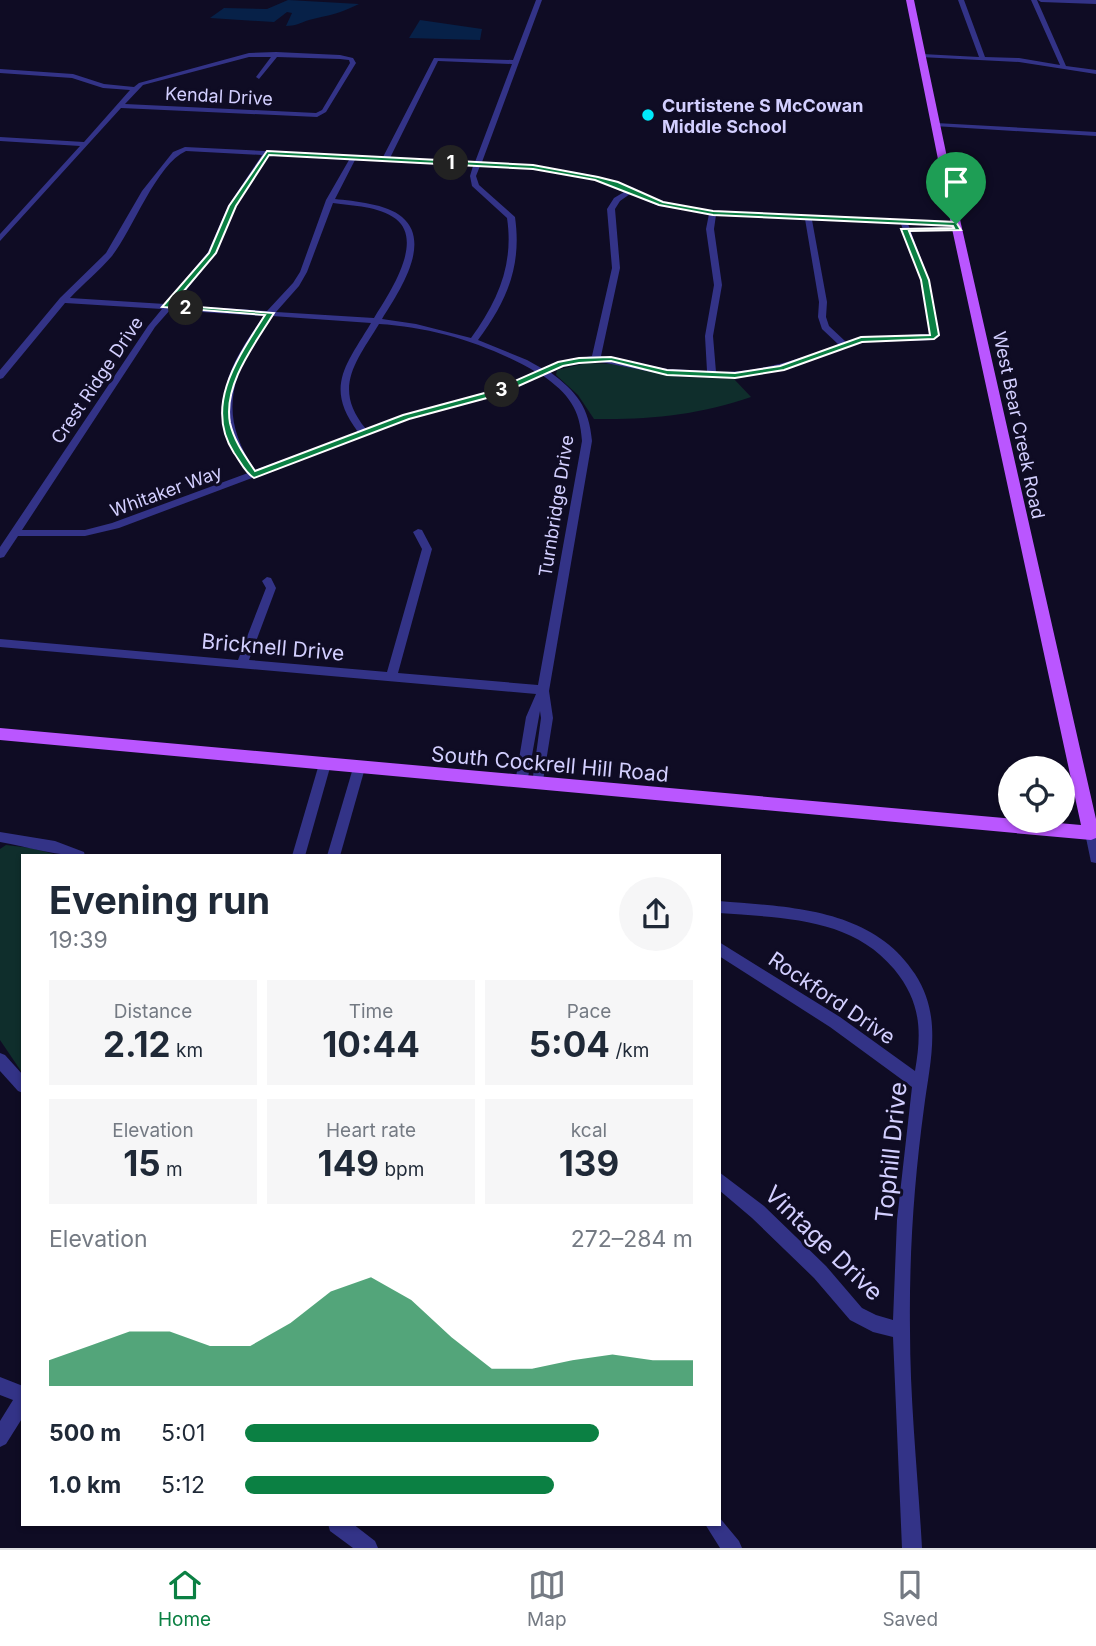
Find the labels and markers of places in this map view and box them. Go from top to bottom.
place label: Curtistene S McCowan Middle School [662,95,864,137]
marker: Curtistene S McCowan Middle School [640,107,656,123]
pin: 1 [434,146,468,180]
pin [926,152,986,224]
pin: 2 [168,290,204,326]
pin: 3 [484,372,520,408]

